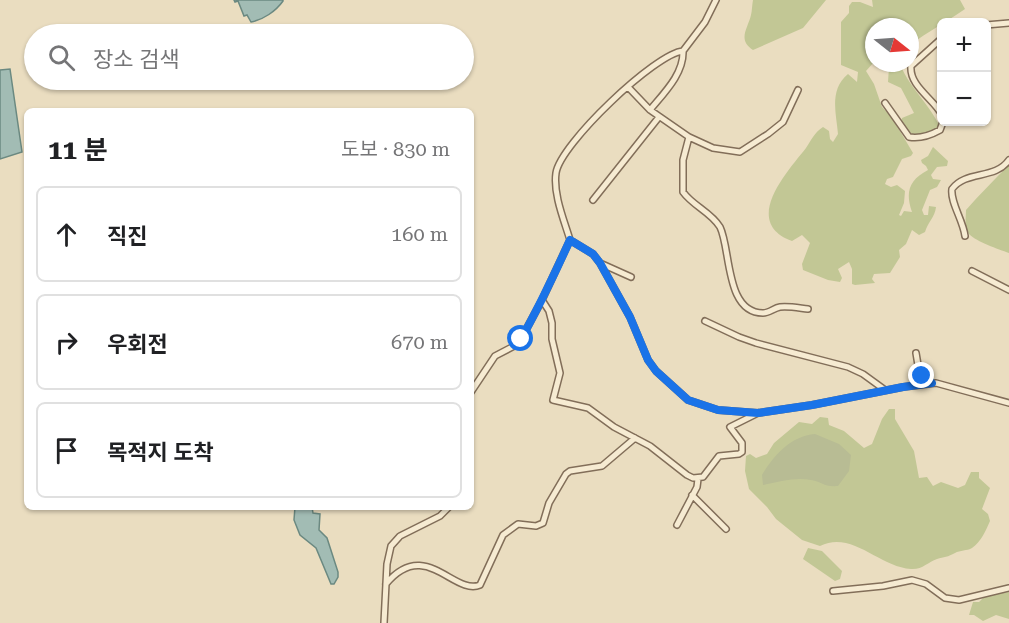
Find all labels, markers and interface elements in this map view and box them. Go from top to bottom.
north arrow [865,18,919,72]
map controls [937,18,991,126]
button: + [937,18,991,72]
search box [24,24,474,90]
icon: search [45,41,78,74]
text: 장소 검색 [93,47,180,72]
button: − [937,72,991,126]
text: 11 분 [48,135,108,165]
text: 도보 · 830 m [341,137,450,161]
icon: ahead [50,218,83,251]
text: 160 m [391,222,448,246]
text: 직진 [107,224,147,249]
route start [507,325,533,351]
icon: right [50,326,83,359]
text: 670 m [391,330,448,354]
text: 우회전 [107,332,168,357]
route end [908,362,934,388]
icon: arrive [50,434,83,467]
text: 목적지 도착 [107,440,214,465]

